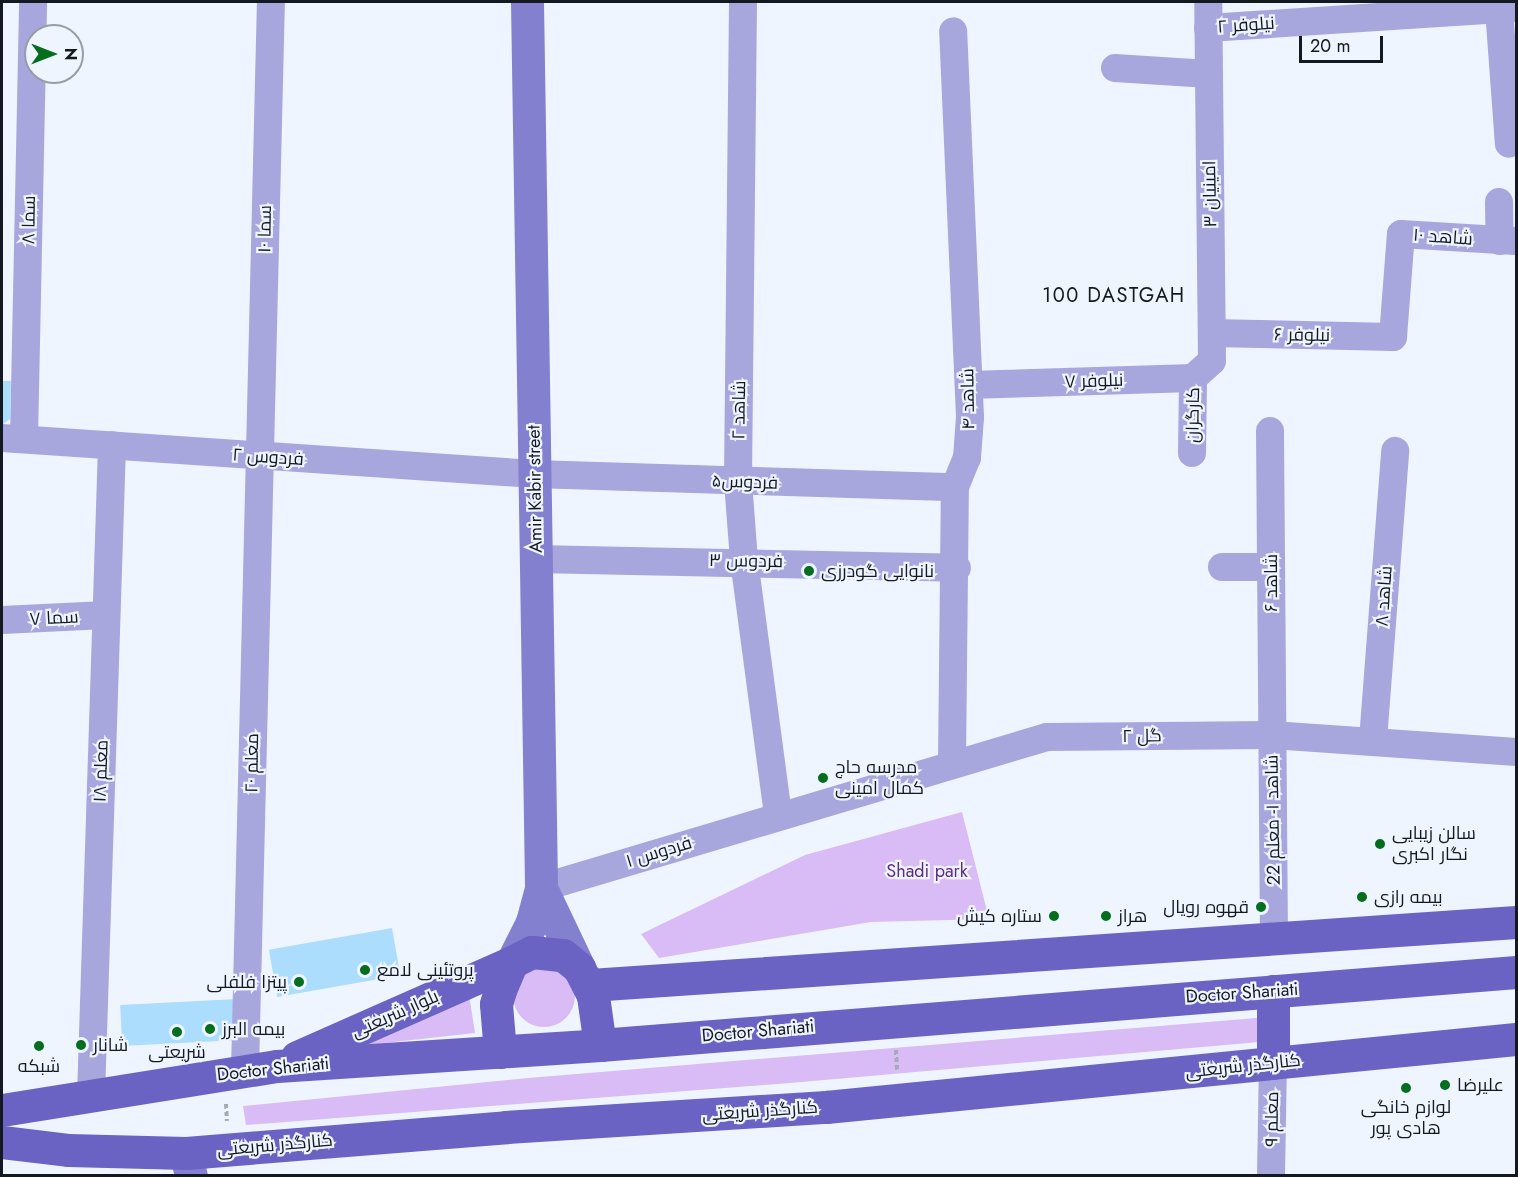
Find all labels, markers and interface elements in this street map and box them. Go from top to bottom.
street label: نیلوفر ۲ [1217,12,1275,38]
north arrow [24,24,84,84]
scale bar [1302,24,1386,62]
text: 20 m [1310,33,1350,59]
text: N [59,48,82,60]
street label: امینیان ۳ [1199,160,1221,228]
street label: سما ۸ [18,195,40,245]
street label: سما ۱۰ [254,205,276,253]
street label: شاهد ۱۰ [1413,224,1473,250]
district label: 100 DASTGAH [1042,283,1186,307]
street label: نیلوفر ۶ [1274,324,1330,346]
street label: شاهد ۴ [957,368,979,430]
street label: نیلوفر ۷ [1064,369,1124,393]
street label: شاهد ۲ [728,380,750,440]
street label: کارگران [1182,387,1204,443]
street label: Amir Kabir street [523,425,547,553]
street label: فردوس ۲ [232,444,304,470]
street label: فردوس۵ [711,470,779,494]
street label: فردوس ۳ [709,550,783,572]
street label: شاهد ۶ [1260,554,1282,612]
place label: نانوایی گودرزی [821,560,934,582]
marker: نانوایی گودرزی [802,564,816,578]
street label: شاهد ۸ [1371,565,1397,627]
street label: سما ۷ [29,606,79,630]
street label: گل ۲ [1122,725,1162,747]
street label: معلم ۲۰ [241,733,263,793]
street label: معلم ۱۸ [89,739,113,803]
street label: شاهد ۱- معلم 22 [1261,755,1285,885]
place label: مدرسه حاج کمال امینی [835,757,924,800]
marker: مدرسه حاج کمال امینی [816,771,830,785]
place label: سالن زیبایی نگار اکبری [1392,823,1476,866]
street label: فردوس ۱ [624,832,694,872]
marker: سالن زیبایی نگار اکبری [1373,837,1387,851]
park label: Shadi park [886,860,968,882]
place label: بیمه رازی [1374,886,1442,908]
marker: بیمه رازی [1355,890,1369,904]
place label: قهوه رویال [1163,896,1249,918]
marker: قهوه رویال [1254,900,1268,914]
place label: ستاره کیش [957,905,1042,927]
place label: هراز [1118,905,1147,927]
marker: ستاره کیش [1047,909,1061,923]
marker: هراز [1099,909,1113,923]
place label: پروتئینی لامع [377,959,474,981]
marker: پروتئینی لامع [358,963,372,977]
place label: پیتزا فلفلی [207,971,287,993]
marker: پیتزا فلفلی [292,975,306,989]
street label: Doctor Shariati [1185,978,1299,1008]
street label: بلوار شریعتی [348,985,442,1043]
street label: Doctor Shariati [701,1015,815,1047]
place label: بیمه البرز [222,1018,285,1040]
marker: بیمه البرز [203,1022,217,1036]
marker: شریعتی [170,1025,184,1039]
place label: شانار [93,1034,128,1056]
marker: شانار [74,1038,88,1052]
marker: شبکه [32,1039,46,1053]
place label: شریعتی [148,1041,206,1063]
street label: کنارگذر شریعتی [1184,1049,1302,1083]
street label: Doctor Shariati [216,1052,330,1086]
place label: شبکه [18,1055,60,1077]
place label: علیرضا [1457,1074,1504,1096]
marker: علیرضا [1438,1078,1452,1092]
marker: لوازم خانگی هادی پور [1399,1081,1413,1095]
street label: معلم ۹ [1261,1091,1283,1147]
street label: کنارگذر شریعتی [701,1096,819,1126]
place label: لوازم خانگی هادی پور [1361,1097,1451,1140]
street label: کنارگذر شریعتی [216,1129,334,1161]

